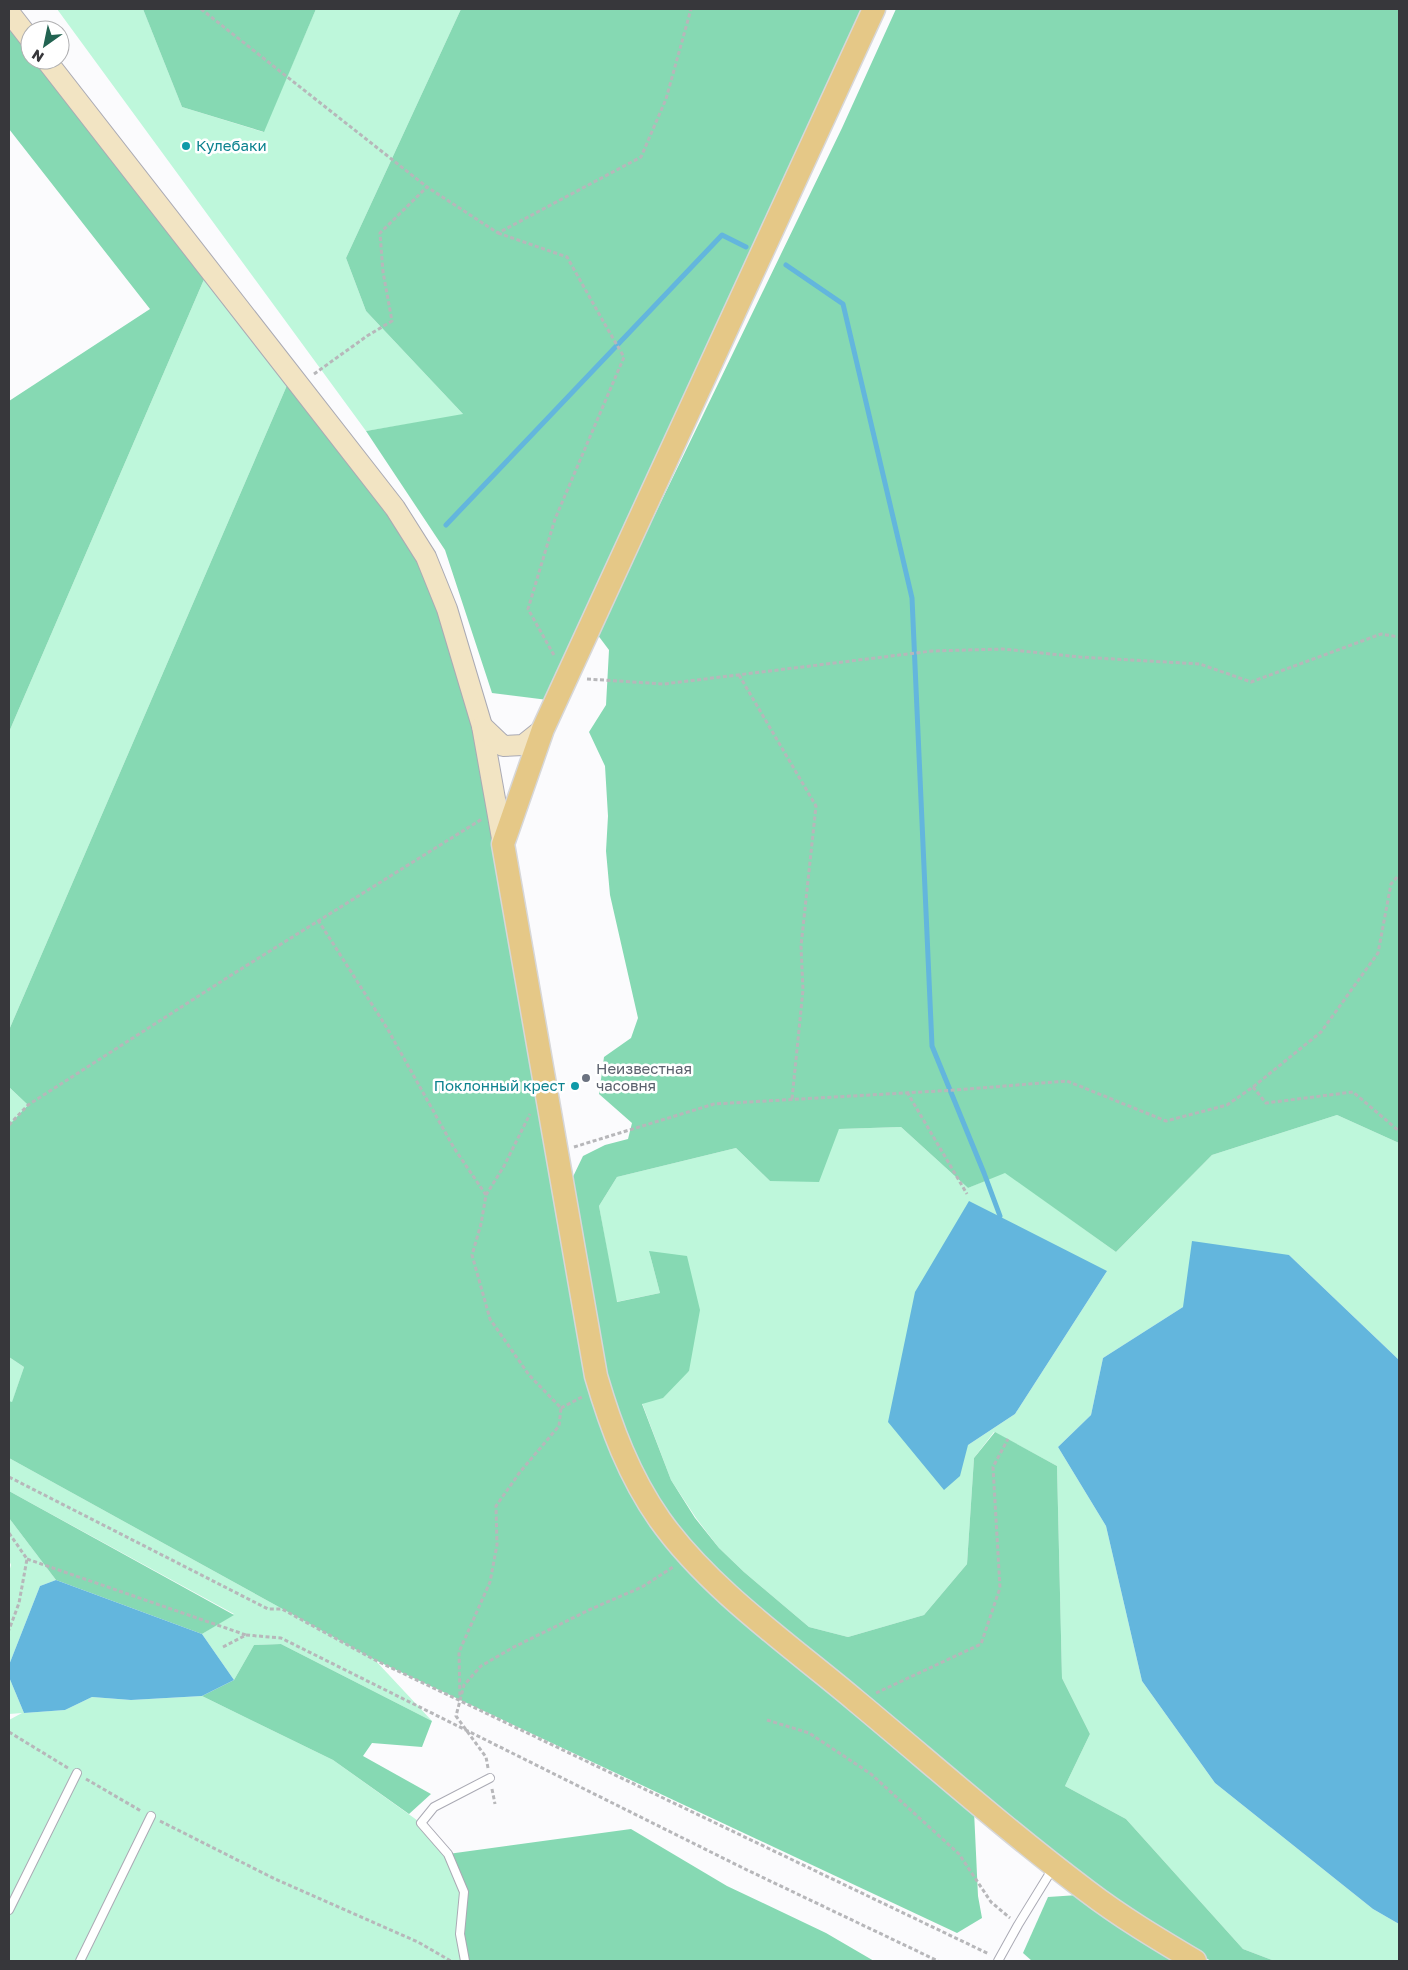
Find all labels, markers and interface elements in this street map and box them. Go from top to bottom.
north arrow [20,20,70,70]
text: N [29,46,47,66]
place label: Кулебаки [196,136,267,154]
marker: Кулебаки [180,140,192,152]
place label: Неизвестная часовня [596,1059,692,1094]
marker: Неизвестная часовня [580,1072,592,1084]
place label: Поклонный крест [434,1076,566,1094]
marker: Поклонный крест [569,1080,581,1092]

